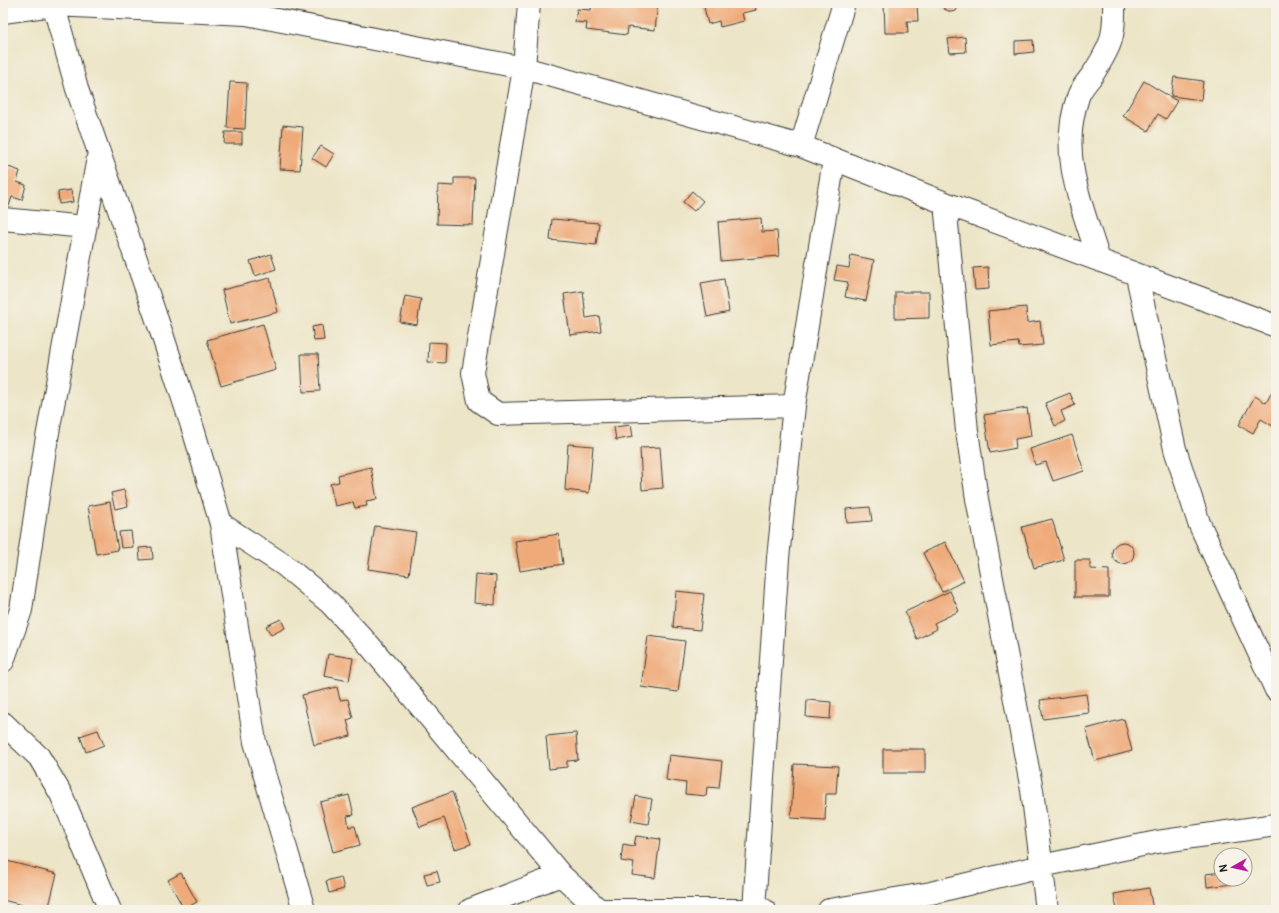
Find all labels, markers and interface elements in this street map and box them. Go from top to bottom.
north arrow [1213,847,1253,887]
text: N [1217,863,1231,873]

